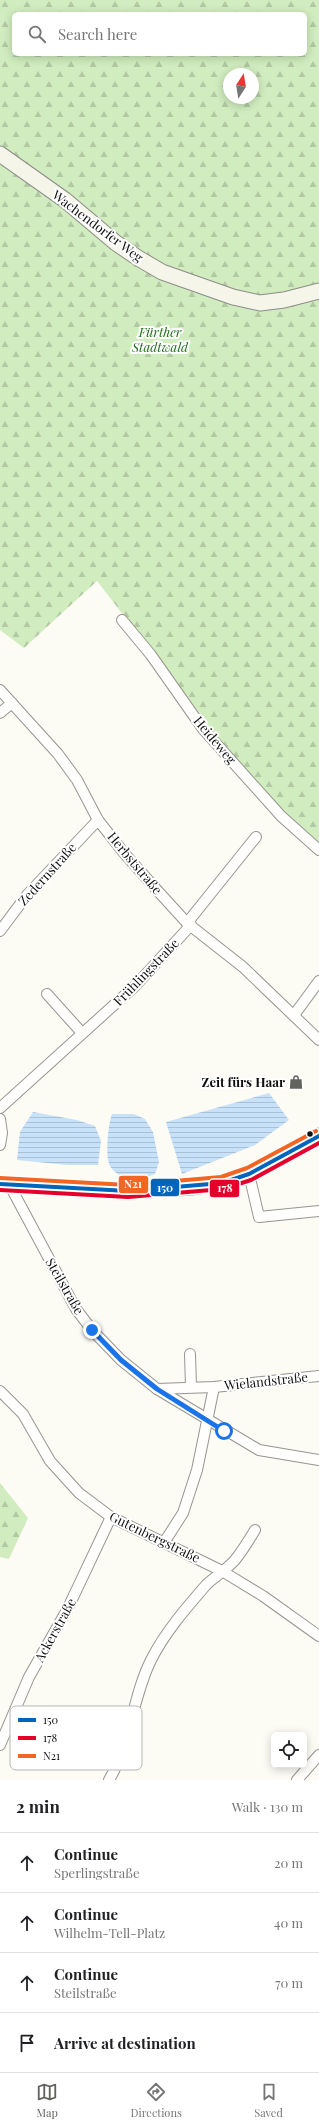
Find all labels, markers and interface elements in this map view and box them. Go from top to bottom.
search box [12,12,307,56]
icon: search [26,23,48,45]
text: Search here [58,24,137,44]
north arrow [223,68,259,104]
street label: Wachendorfer Weg [49,185,147,265]
park label: Fürther Stadtwald [131,323,189,355]
street label: Heideweg [190,712,240,767]
street label: Herbststraße [104,828,167,898]
street label: Zedernstraße [14,838,80,909]
street label: Frühlingstraße [109,934,182,1009]
place label: Zeit fürs Haar [202,1073,285,1090]
shop icon: Zeit fürs Haar [288,1074,304,1090]
unlabelled marker [305,1129,315,1139]
line badge: N21 [118,1175,149,1194]
text: N21 [124,1176,142,1191]
line badge: 150 [150,1178,180,1197]
line badge: 178 [209,1179,240,1198]
text: 150 [157,1180,173,1195]
text: 178 [217,1180,233,1195]
street label: Steilstraße [42,1254,89,1317]
route end [83,1321,101,1339]
street label: Wielandstraße [222,1368,309,1393]
route start [215,1422,233,1440]
street label: Gutenbergstraße [107,1507,204,1566]
street label: Ackerstraße [30,1594,79,1666]
legend [10,1706,142,1770]
text: 150 [43,1712,59,1727]
text: 178 [43,1730,58,1745]
map controls [271,1732,307,1768]
button: locate [271,1732,307,1768]
text: N21 [43,1748,60,1763]
text: 2 min [16,1795,60,1817]
text: Walk · 130 m [232,1798,303,1815]
text: Continue [54,1844,118,1864]
icon: ahead [16,1852,38,1874]
text: 20 m [274,1854,303,1871]
text: Sperlingstraße [54,1864,139,1881]
text: Continue [54,1904,118,1924]
icon: ahead [16,1912,38,1934]
text: 40 m [274,1914,303,1931]
text: Wilhelm-Tell-Platz [54,1924,165,1941]
text: Continue [54,1964,118,1984]
icon: ahead [16,1972,38,1994]
text: 70 m [275,1974,303,1991]
text: Steilstraße [54,1984,117,2001]
icon: arrive [16,2032,38,2054]
text: Arrive at destination [54,2033,196,2053]
tab: Map [36,2081,58,2120]
tab: Directions [130,2081,182,2120]
tab: Saved [254,2081,283,2120]

